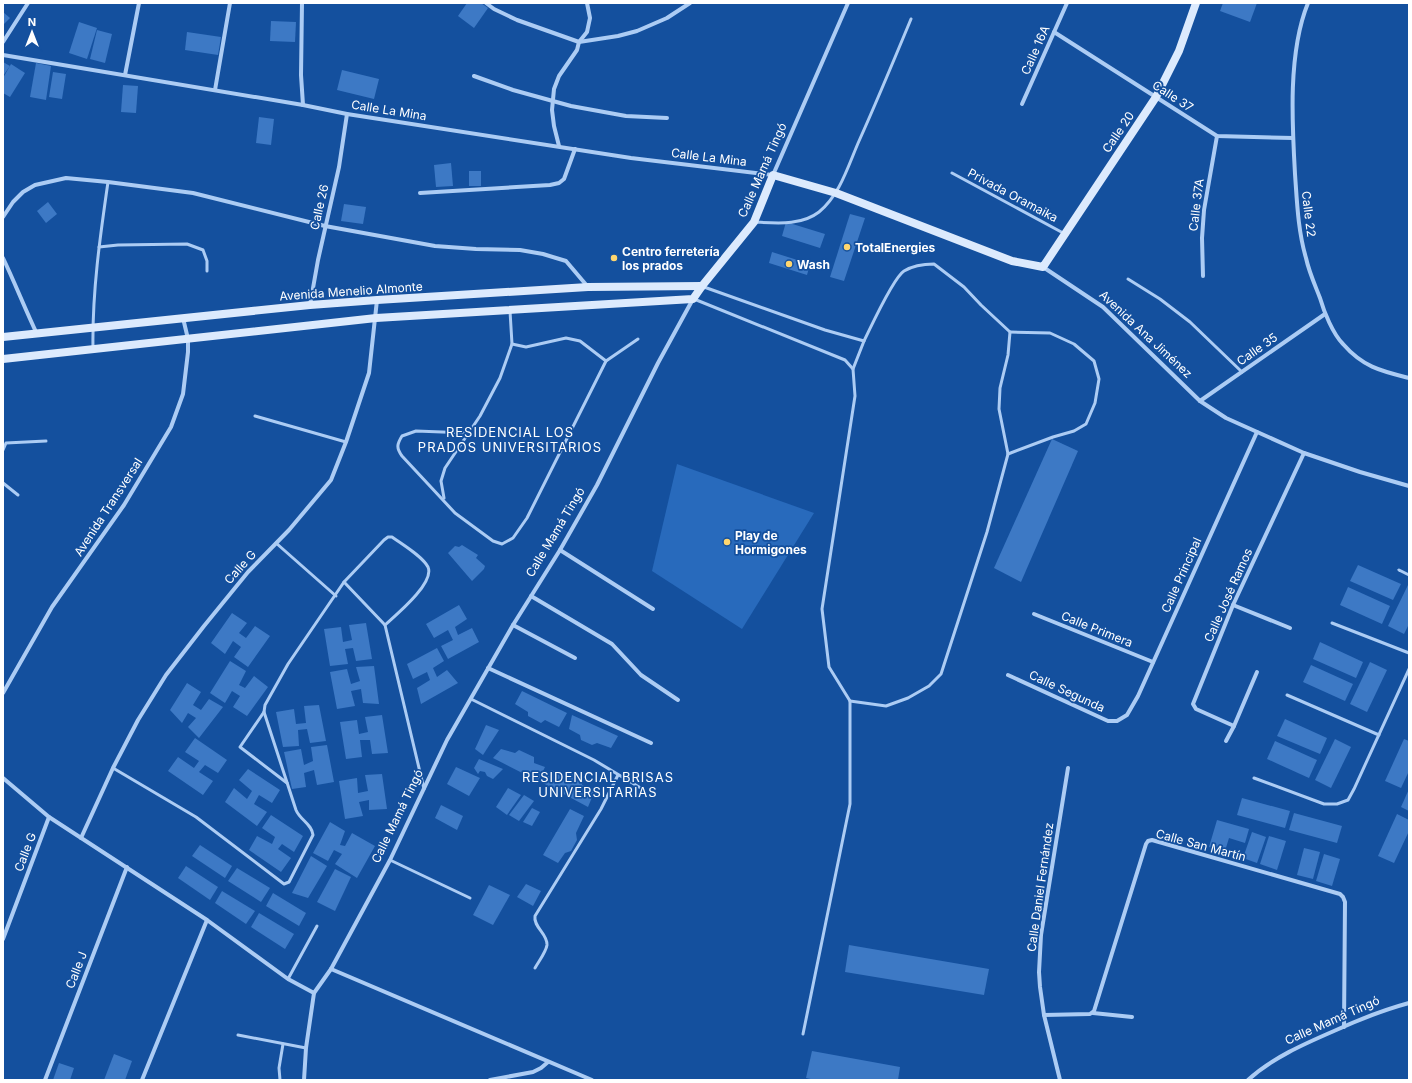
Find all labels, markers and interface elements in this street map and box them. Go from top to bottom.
north arrow [12,12,52,52]
text: N [28,15,36,29]
street label: Calle 16A [1018,23,1052,77]
street label: Calle 37 [1150,77,1197,115]
street label: Calle La Mina [350,97,428,123]
street label: Calle 20 [1099,108,1137,156]
street label: Calle Mamá Tingó [734,120,790,220]
street label: Calle La Mina [670,145,748,169]
street label: Privada Oramaika [965,165,1061,225]
street label: Calle 37A [1185,178,1207,232]
street label: Calle 26 [306,183,332,231]
street label: Calle 22 [1299,190,1319,238]
place label: TotalEnergies [855,240,936,255]
marker: TotalEnergies [842,242,852,252]
place label: Centro ferretería los prados [622,244,720,273]
marker: Centro ferretería los prados [609,253,619,263]
place label: Wash [797,257,830,272]
marker: Wash [784,259,794,269]
street label: Avenida Menelio Almonte [279,279,423,303]
street label: Avenida Ana Jiménez [1096,287,1196,381]
street label: Calle 35 [1234,330,1280,368]
district label: RESIDENCIAL LOS PRADOS UNIVERSITARIOS [418,424,602,455]
street label: Avenida Transversal [71,455,145,559]
street label: Calle Mamá Tingó [522,484,588,580]
place label: Play de Hormigones [735,528,807,557]
street label: Calle Principal [1158,535,1204,615]
marker: Play de Hormigones [722,537,732,547]
street label: Calle José Ramos [1201,546,1255,644]
street label: Calle G [221,547,259,587]
street label: Calle Primera [1059,608,1135,650]
street label: Calle Segunda [1027,667,1107,715]
street label: Calle Mamá Tingó [368,767,426,865]
district label: RESIDENCIAL BRISAS UNIVERSITARIAS [522,769,674,800]
street label: Calle Daniel Fernández [1023,821,1057,953]
street label: Calle San Martín [1154,826,1248,864]
street label: Calle G [11,830,39,874]
street label: Calle J [62,949,90,991]
street label: Calle Mamá Tingó [1282,992,1382,1048]

